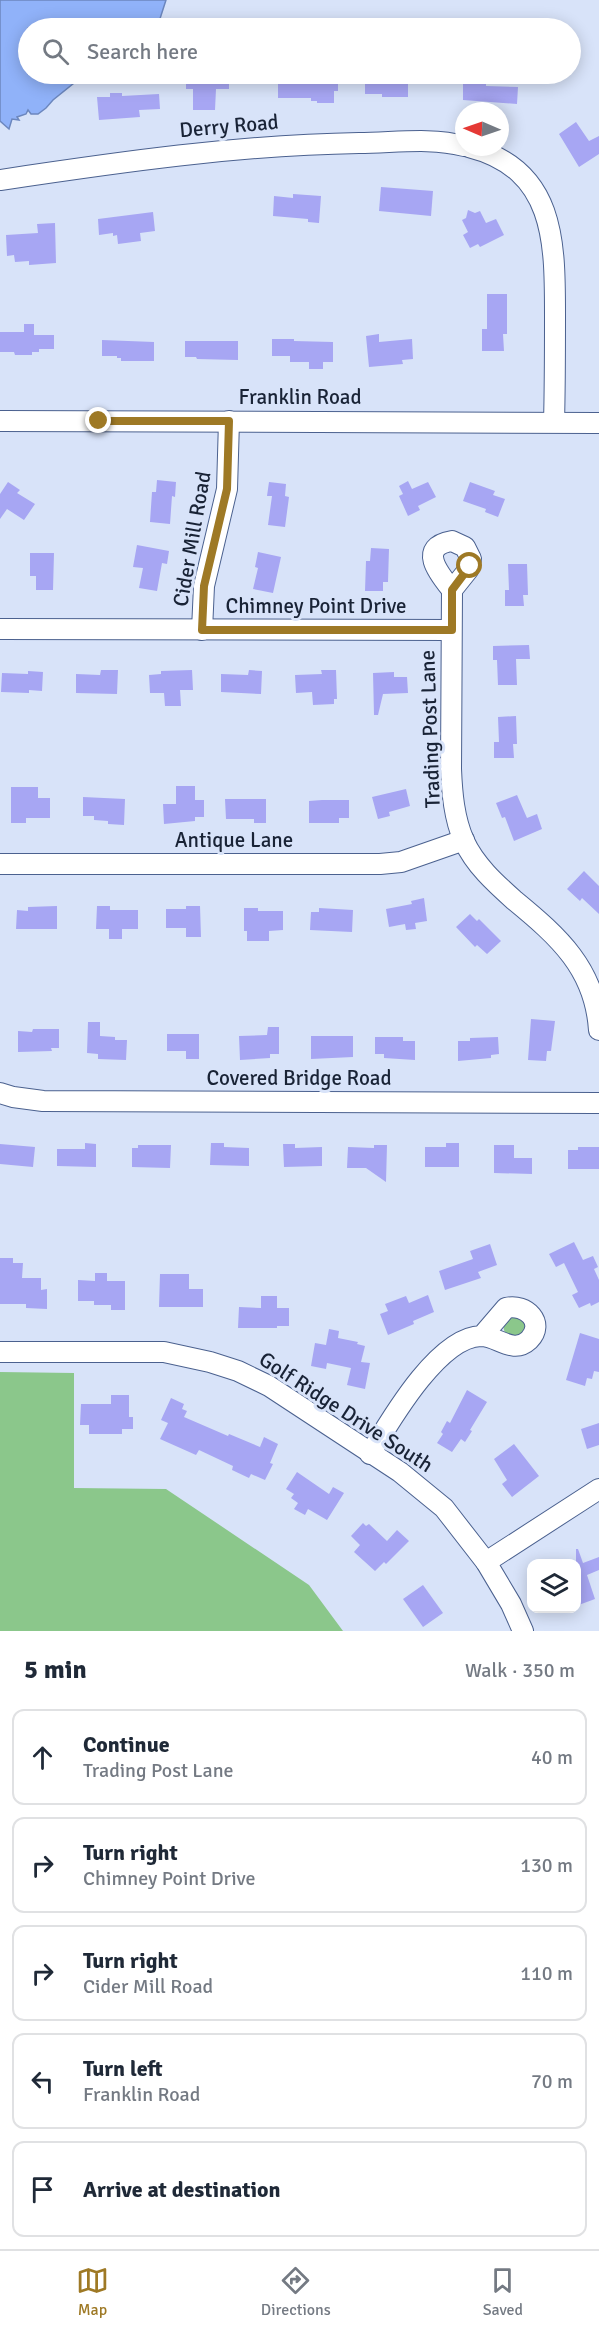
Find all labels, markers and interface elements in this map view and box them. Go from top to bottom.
search box [18,18,581,84]
icon: search [39,35,72,68]
text: Search here [87,38,198,65]
north arrow [455,102,509,156]
street label: Derry Road [178,109,280,143]
street label: Franklin Road [238,384,362,410]
route end [85,407,111,433]
street label: Cider Mill Road [167,469,217,609]
route start [456,552,482,578]
street label: Chimney Point Drive [225,593,407,619]
street label: Trading Post Lane [414,650,446,808]
street label: Antique Lane [175,827,293,853]
street label: Covered Bridge Road [206,1065,392,1091]
street label: Golf Ridge Drive South [254,1346,438,1478]
map controls [527,1559,581,1613]
button: layers [527,1559,581,1613]
text: 5 min [24,1654,87,1686]
text: Walk · 350 m [465,1658,575,1683]
text: Continue [83,1731,170,1758]
icon: ahead [26,1741,59,1774]
text: 40 m [531,1745,573,1770]
text: Trading Post Lane [83,1758,234,1783]
text: Turn right [83,1839,178,1866]
icon: right [26,1849,59,1882]
text: 130 m [520,1853,573,1878]
text: Chimney Point Drive [83,1866,255,1891]
text: Turn right [83,1947,178,1974]
icon: right [26,1957,59,1990]
text: 110 m [520,1961,573,1986]
text: Cider Mill Road [83,1974,213,1999]
text: Turn left [83,2055,163,2082]
icon: left [26,2065,59,2098]
text: 70 m [531,2069,573,2094]
text: Franklin Road [83,2082,200,2107]
icon: arrive [26,2173,59,2206]
text: Arrive at destination [83,2176,280,2203]
tab: Map [76,2264,109,2320]
tab: Directions [261,2264,331,2320]
tab: Saved [483,2264,523,2320]

